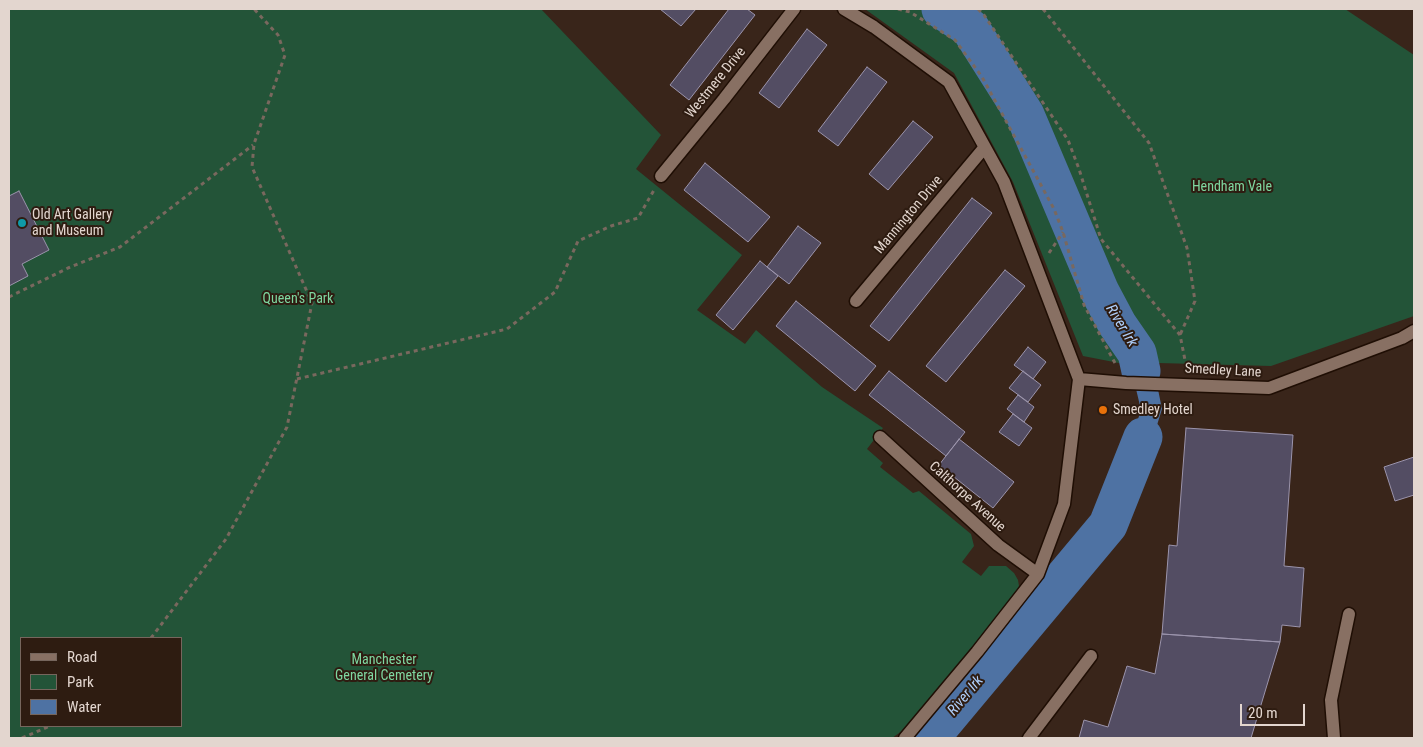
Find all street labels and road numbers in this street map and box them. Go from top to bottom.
street label: Westmere Drive [682,44,750,122]
street label: Mannington Drive [871,173,947,257]
street label: Smedley Lane [1184,361,1262,381]
street label: Calthorpe Avenue [925,458,1009,536]

